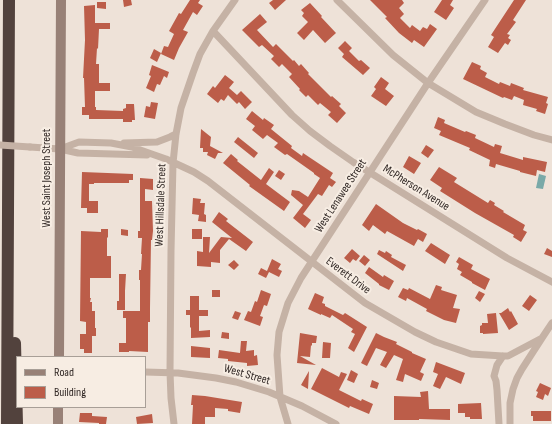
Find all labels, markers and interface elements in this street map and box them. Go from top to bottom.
street label: West Saint Joseph Street [40,129,54,227]
street label: West Lenawee Street [312,157,370,235]
street label: McPherson Avenue [380,162,452,214]
street label: West Hillsdale Street [152,163,170,247]
street label: Everett Drive [323,254,373,298]
legend [16,356,146,408]
street label: West Street [222,362,272,388]
text: Road [54,365,74,380]
text: Building [54,385,86,400]

